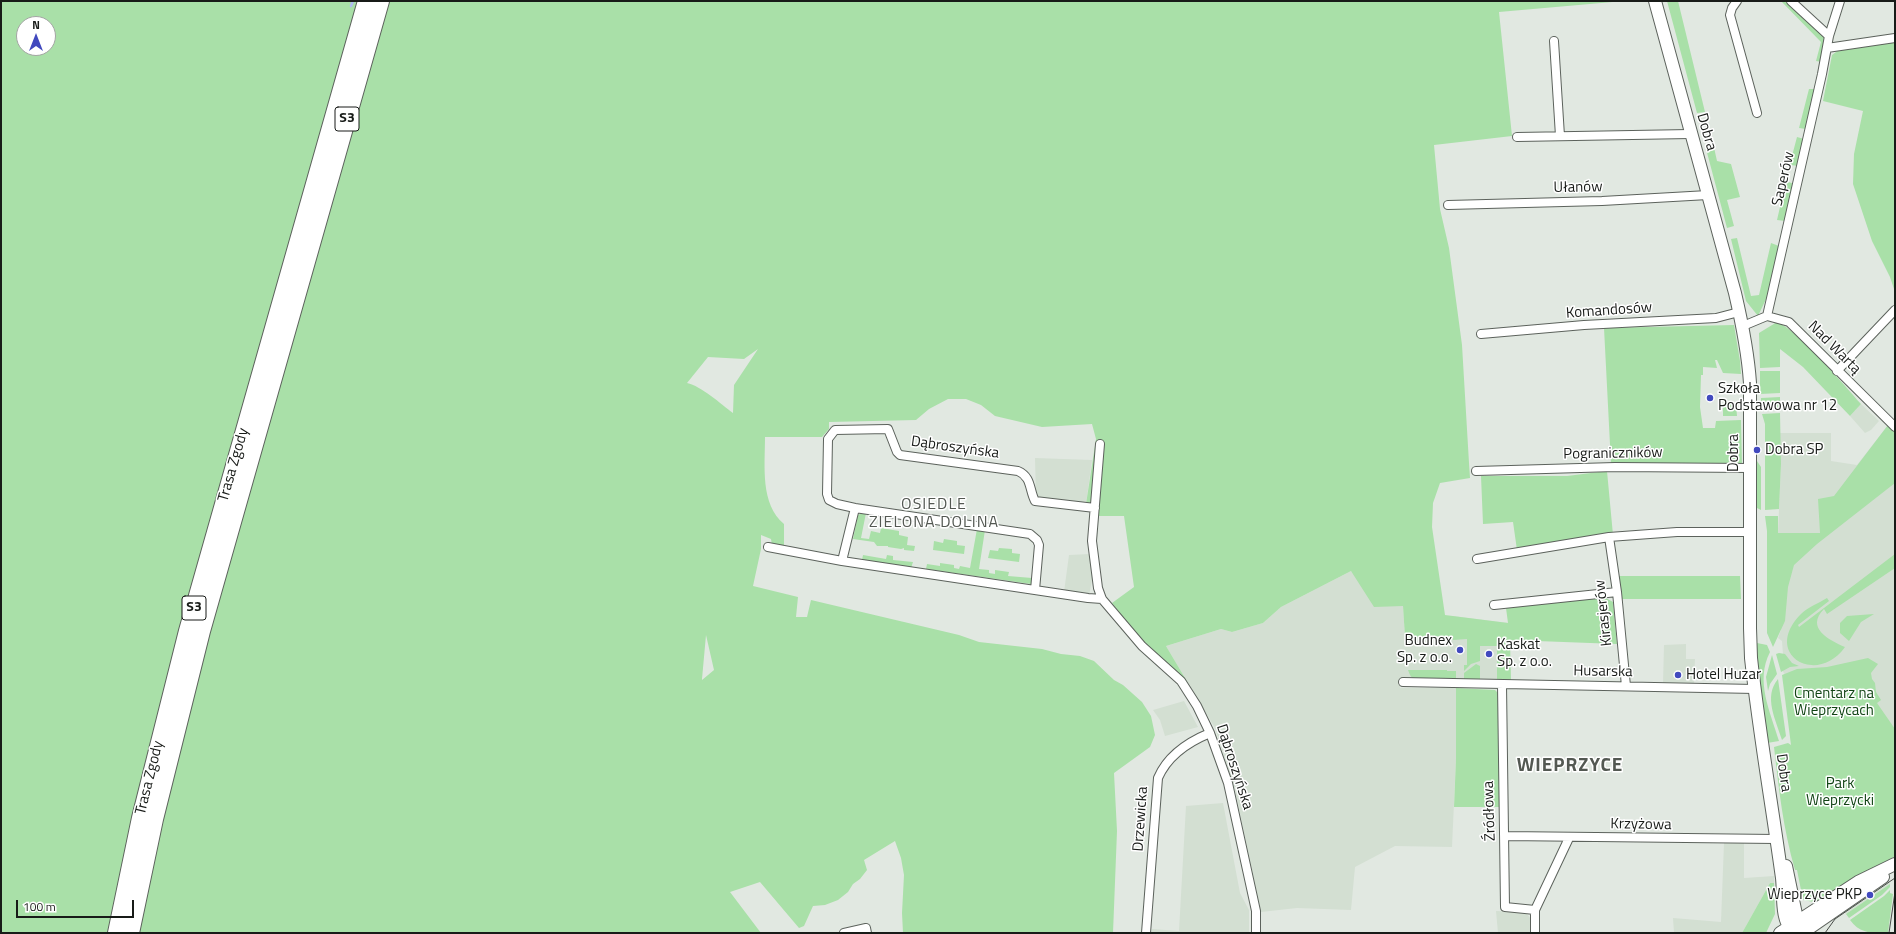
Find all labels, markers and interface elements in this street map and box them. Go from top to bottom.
north arrow [16,16,56,56]
text: N [32,17,40,33]
road number: S3 [335,107,359,131]
street label: Dobra [1692,111,1720,153]
street label: Saperów [1769,150,1799,208]
street label: Ułanów [1553,179,1603,197]
street label: Komandosów [1565,299,1653,323]
street label: Nad Wartą [1804,318,1864,378]
place label: Szkoła Podstawowa nr 12 [1718,380,1837,415]
marker: Szkoła Podstawowa nr 12 [1705,393,1715,403]
street label: Trasa Zgody [215,426,253,504]
street label: Dąbroszyńska [910,433,1000,463]
street label: Dobra [1725,434,1743,472]
place label: Dobra SP [1765,441,1824,459]
street label: Pograniczników [1563,444,1663,464]
marker: Dobra SP [1752,445,1762,455]
district label: OSIEDLE ZIELONA DOLINA [869,495,999,533]
street label: Kirasjerów [1592,579,1616,647]
road number: S3 [182,596,206,620]
place label: Budnex Sp. z o.o. [1397,632,1452,667]
place label: Kaskat Sp. z o.o. [1497,636,1552,671]
marker: Budnex Sp. z o.o. [1455,645,1465,655]
marker: Kaskat Sp. z o.o. [1484,649,1494,659]
street label: Husarska [1573,662,1633,682]
place label: Hotel Huzar [1686,666,1761,684]
marker: Hotel Huzar [1673,670,1683,680]
park label: Cmentarz na Wieprzycach [1794,685,1874,720]
street label: Dąbroszyńska [1212,722,1256,812]
street label: Trasa Zgody [132,739,168,817]
street label: Dobra [1771,753,1795,793]
district label: WIEPRZYCE [1517,755,1623,777]
park label: Park Wieprzycki [1806,775,1874,810]
street label: Źródłowa [1480,781,1500,841]
street label: Drzewicka [1130,786,1152,852]
street label: Krzyżowa [1610,815,1672,835]
place label: Wieprzyce PKP [1767,886,1862,904]
marker: Wieprzyce PKP [1865,890,1875,900]
scale bar [18,892,136,918]
text: 100 m [23,897,56,916]

